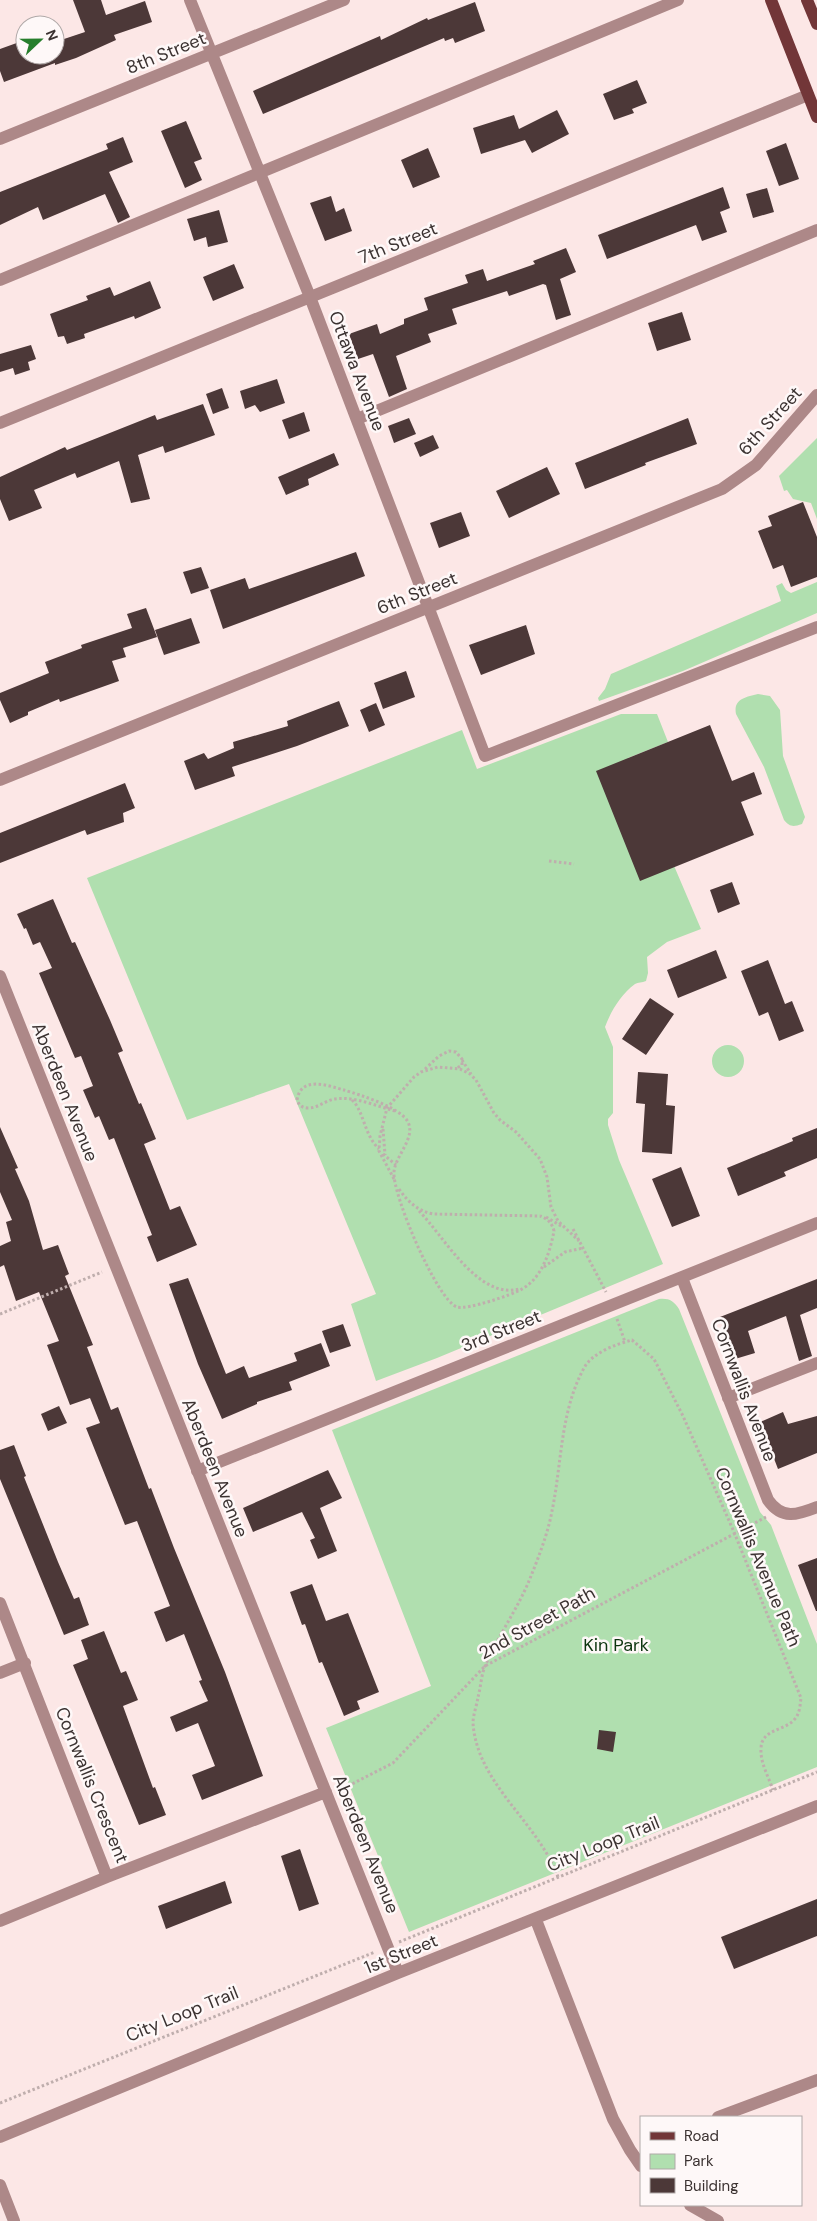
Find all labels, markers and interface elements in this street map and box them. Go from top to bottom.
north arrow [15,15,65,65]
street label: 8th Street [122,26,210,80]
text: N [42,27,62,43]
street label: 7th Street [355,216,441,270]
street label: Ottawa Avenue [323,308,391,434]
street label: 6th Street [733,382,807,460]
street label: 6th Street [373,566,461,620]
street label: Aberdeen Avenue [26,1019,104,1165]
street label: 3rd Street [458,1304,544,1358]
street label: Cornwallis Avenue [706,1315,782,1465]
street label: Aberdeen Avenue [176,1395,254,1541]
street label: Cornwallis Avenue Path [709,1464,807,1650]
street label: 2nd Street Path [475,1581,599,1665]
park label: Kin Park [583,1633,649,1657]
street label: Cornwallis Crescent [50,1703,134,1867]
street label: Aberdeen Avenue [327,1771,405,1917]
street label: City Loop Trail [543,1810,663,1878]
street label: 1st Street [361,1928,441,1980]
street label: City Loop Trail [122,1980,242,2048]
legend [640,2116,802,2206]
text: Road [684,2126,719,2146]
text: Park [684,2151,714,2171]
text: Building [684,2176,739,2196]

